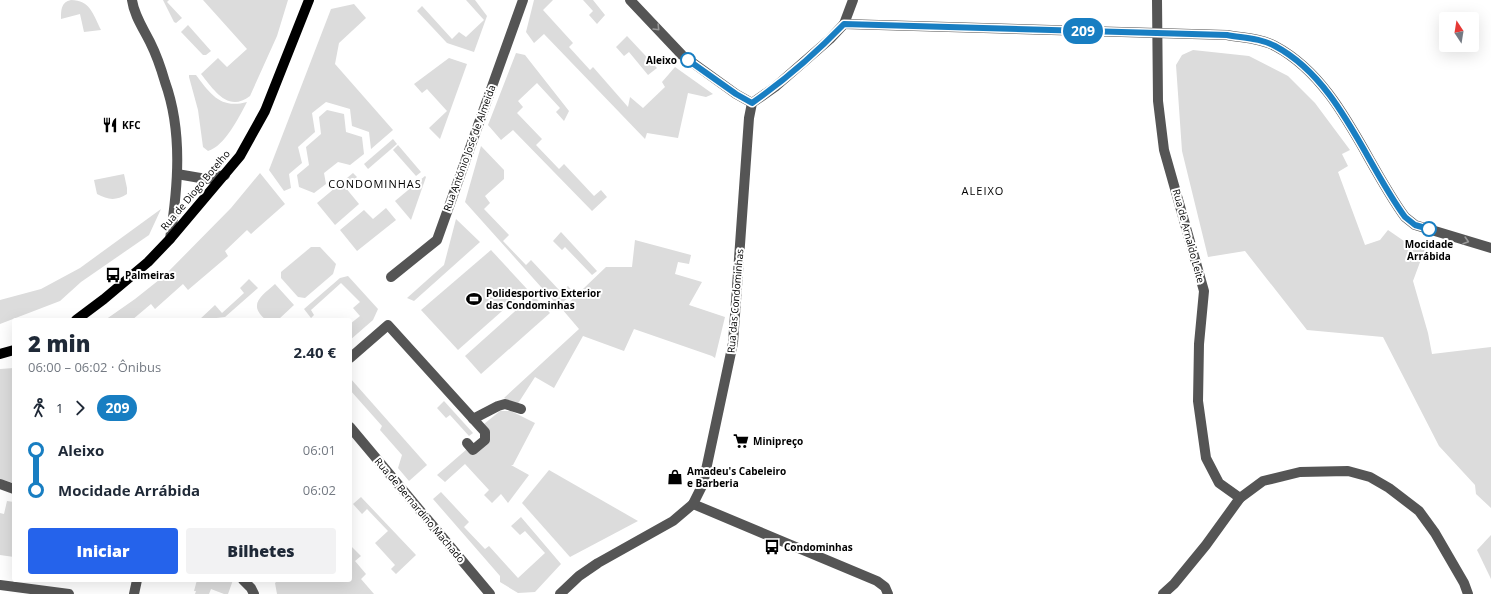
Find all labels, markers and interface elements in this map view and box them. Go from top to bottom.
north arrow [1439,12,1479,52]
map controls [1439,12,1479,52]
line badge: 209 [1060,18,1106,44]
text: 209 [1071,21,1095,40]
one-way arrow [652,23,659,31]
marker: Aleixo [680,52,696,68]
place label: Aleixo [646,53,677,67]
street label: Rua António José de Almeida [440,83,498,213]
restaurant icon: KFC [101,116,119,134]
place label: KFC [122,118,141,132]
street label: Rua de Diogo Botelho [157,147,233,233]
district label: CONDOMINHAS [328,176,422,191]
district label: ALEIXO [962,183,1004,198]
street label: Rua de Arnaldo Leite [1170,187,1208,285]
marker: Mocidade Arrábida [1421,221,1437,237]
one-way arrow [1463,236,1470,245]
place label: Mocidade Arrábida [1405,237,1453,263]
street label: Rua das Condominhas [723,248,747,354]
bus stop icon: Palmeiras [104,266,122,284]
place label: Palmeiras [125,268,175,282]
place label: Polidesportivo Exterior das Condominhas [486,286,601,312]
sports icon: Polidesportivo Exterior das Condominhas [465,290,483,308]
text: 2 min [28,328,91,358]
text: 2.40 € [294,342,336,362]
text: 06:00 – 06:02 · Ônibus [28,358,161,376]
icon: walk [28,397,50,419]
icon: forward [69,397,91,419]
text: 209 [105,398,129,417]
text: 1 [56,399,63,417]
supermarket icon: Minipreço [732,432,750,450]
place label: Minipreço [753,434,803,448]
text: Aleixo [58,440,104,460]
text: 06:01 [303,441,336,459]
street label: Rua de Bernardino Machado [372,454,468,566]
place label: Amadeu's Cabeleiro e Barberia [687,464,786,490]
shop icon: Amadeu's Cabeleiro e Barberia [666,468,684,486]
text: Mocidade Arrábida [58,480,200,500]
text: 06:02 [303,481,336,499]
button: Iniciar [28,528,178,574]
button: Bilhetes [186,528,336,574]
bus stop icon: Condominhas [763,538,781,556]
place label: Condominhas [784,540,853,554]

